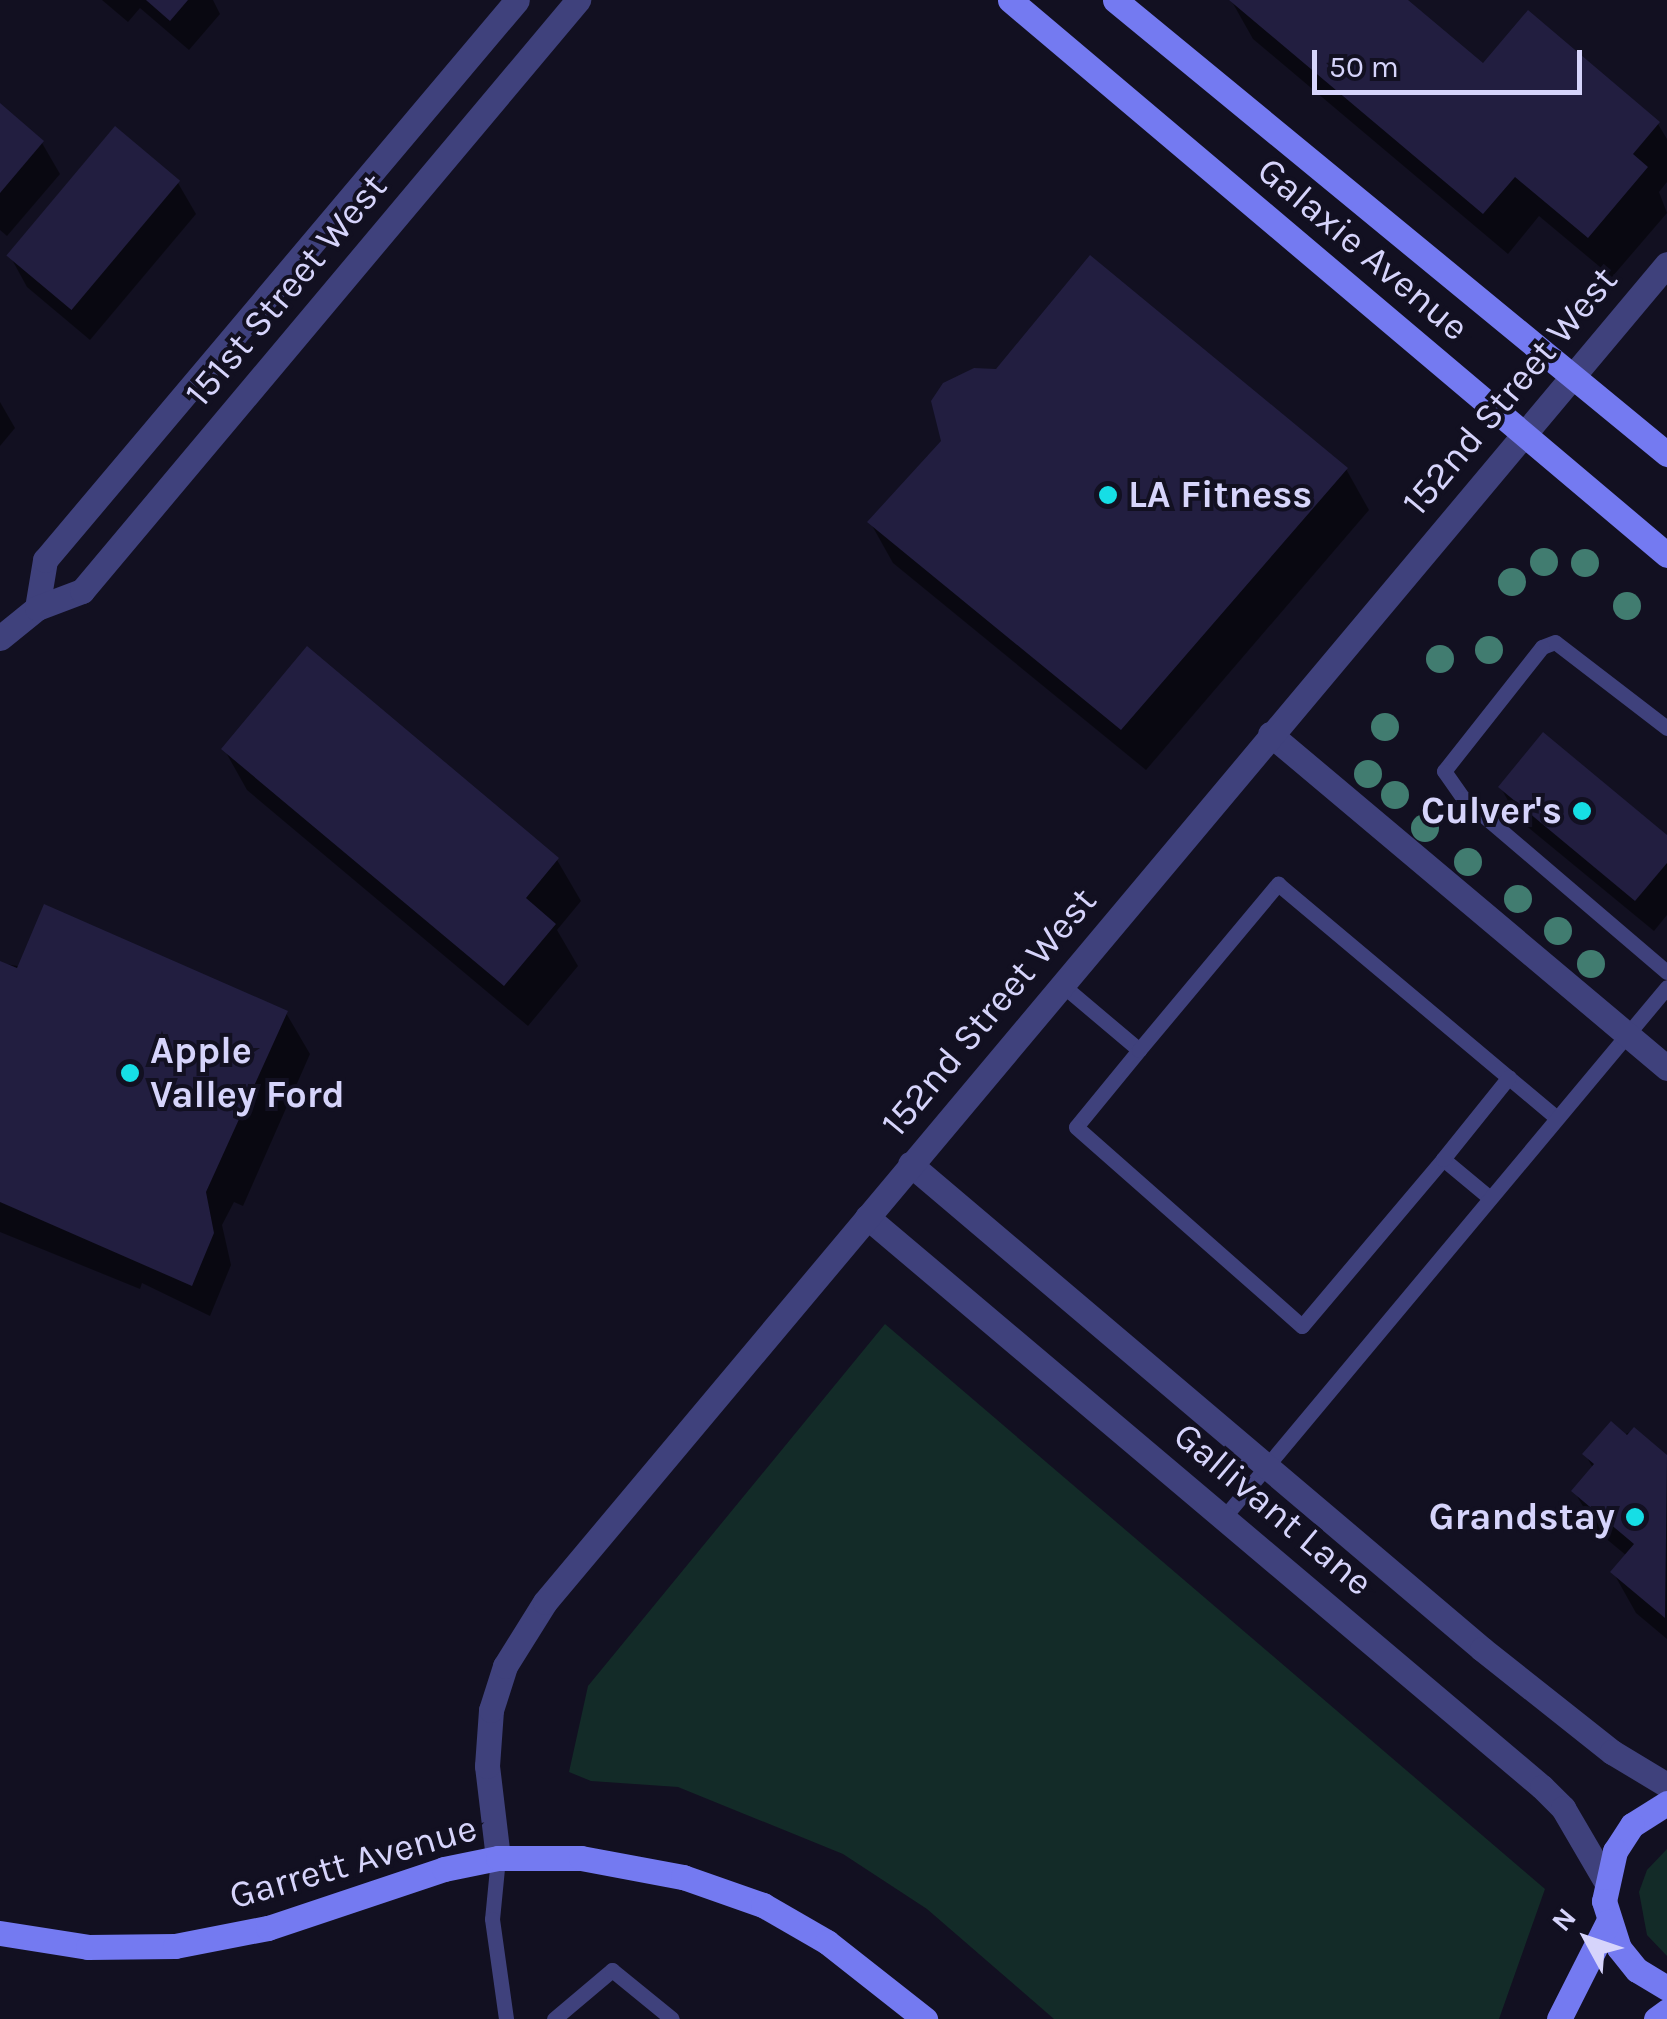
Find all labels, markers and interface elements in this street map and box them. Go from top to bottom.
scale bar [1317,30,1587,92]
text: 50 m [1329,49,1399,85]
street label: Galaxie Avenue [1248,148,1478,350]
street label: 151st Street West [175,164,397,416]
street label: 152nd Street West [1393,257,1627,525]
place label: LA Fitness [1128,472,1312,518]
marker: LA Fitness [1097,484,1119,506]
place label: Culver's [1421,788,1562,834]
marker: Culver's [1571,800,1593,822]
street label: 152nd Street West [872,878,1106,1146]
place label: Apple Valley Ford [150,1028,345,1118]
marker: Apple Valley Ford [119,1062,141,1084]
street label: Gallivant Lane [1164,1413,1382,1605]
place label: Grandstay [1429,1494,1615,1540]
marker: Grandstay [1624,1506,1646,1528]
street label: Garrett Avenue [224,1805,482,1919]
north arrow [1537,1889,1637,1989]
text: N [1545,1901,1583,1938]

